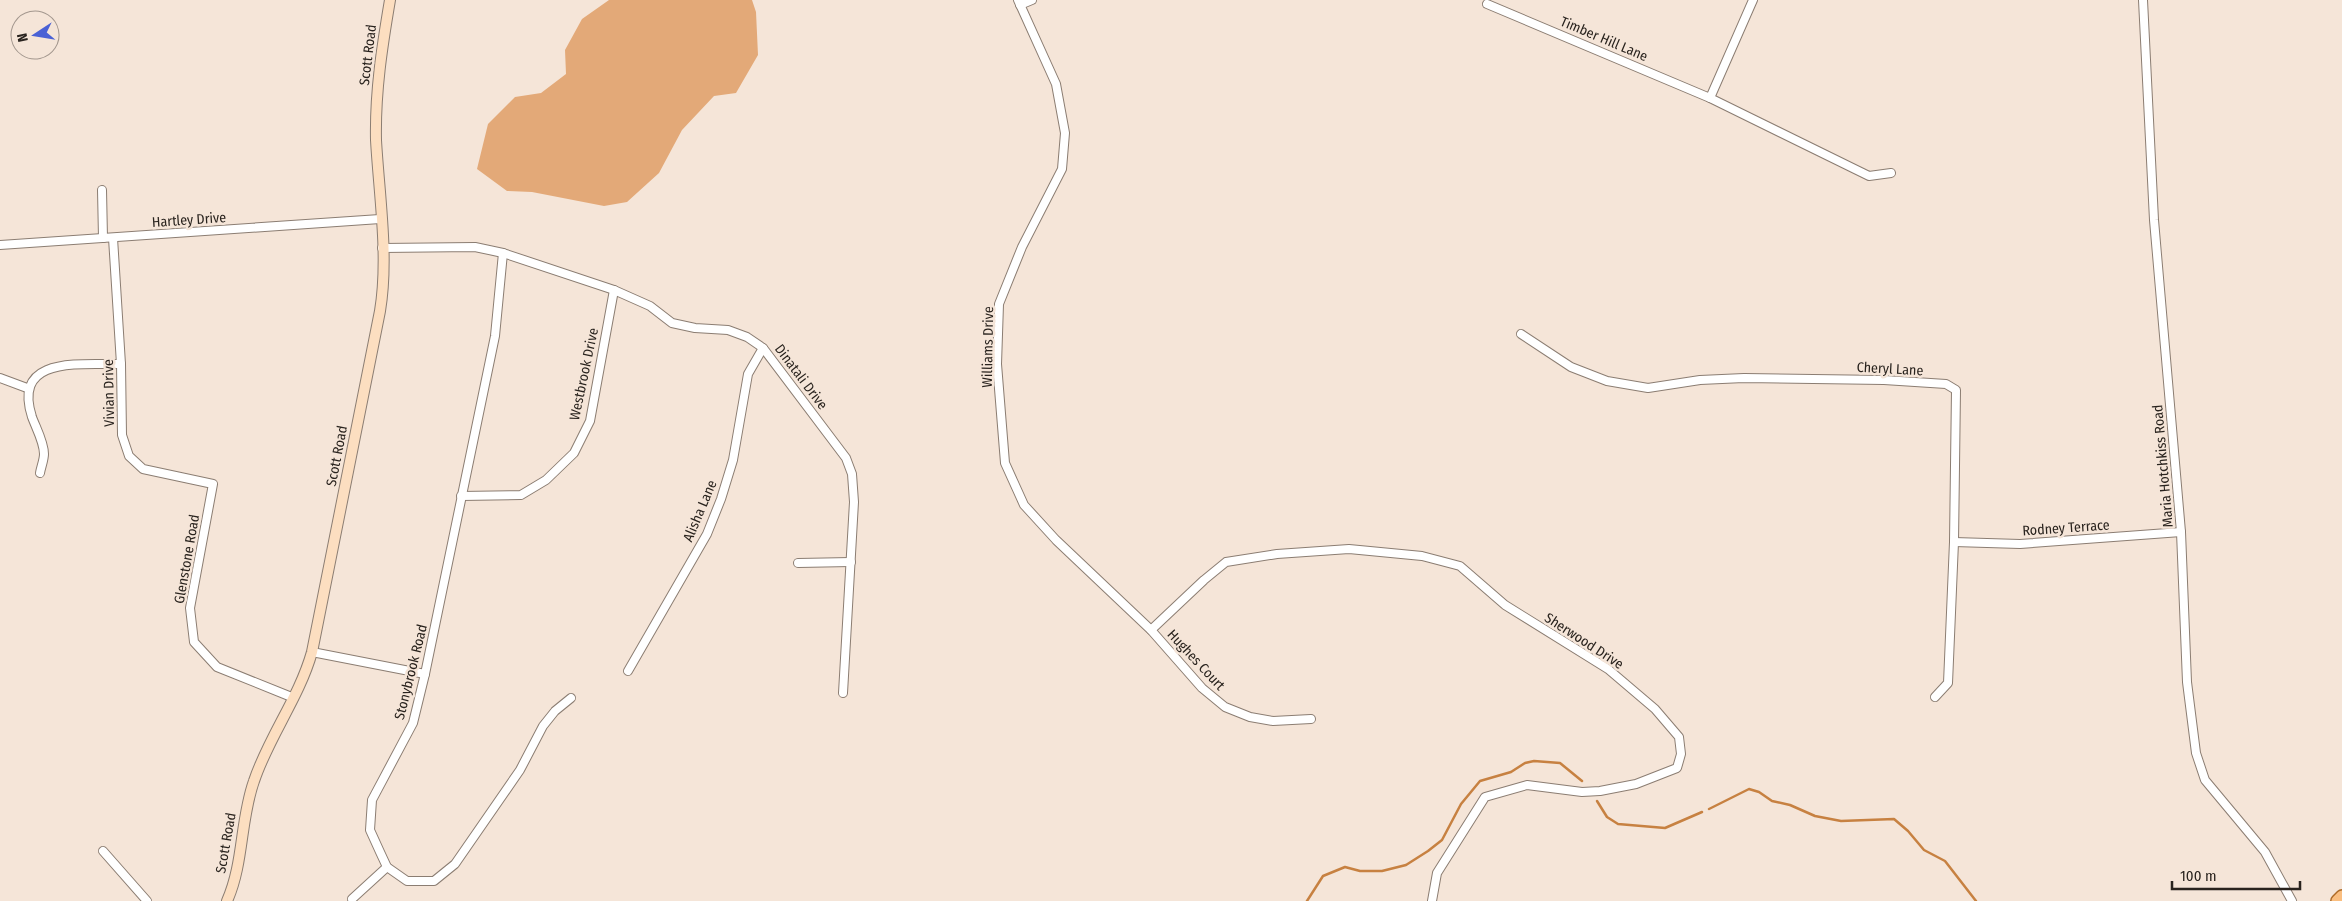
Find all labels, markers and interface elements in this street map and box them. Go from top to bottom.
north arrow [10,10,60,60]
street label: Timber Hill Lane [1558,13,1650,65]
street label: Scott Road [356,23,380,87]
text: N [14,32,32,43]
street label: Hartley Drive [151,209,227,231]
street label: Williams Drive [979,306,997,388]
street label: Westbrook Drive [566,326,602,422]
street label: Dinatali Drive [771,341,831,413]
street label: Vivian Drive [100,359,118,427]
street label: Cheryl Lane [1856,359,1924,379]
street label: Maria Hotchkiss Road [2149,404,2177,528]
street label: Scott Road [323,424,351,488]
street label: Alisha Lane [679,478,721,544]
street label: Glenstone Road [171,513,203,605]
street label: Rodney Terrace [2022,516,2110,540]
street label: Sherwood Drive [1541,609,1627,673]
street label: Stonybrook Road [391,623,431,721]
street label: Hughes Court [1164,626,1229,694]
street label: Scott Road [212,811,240,875]
scale bar [2172,858,2300,890]
text: 100 m [2180,867,2217,885]

